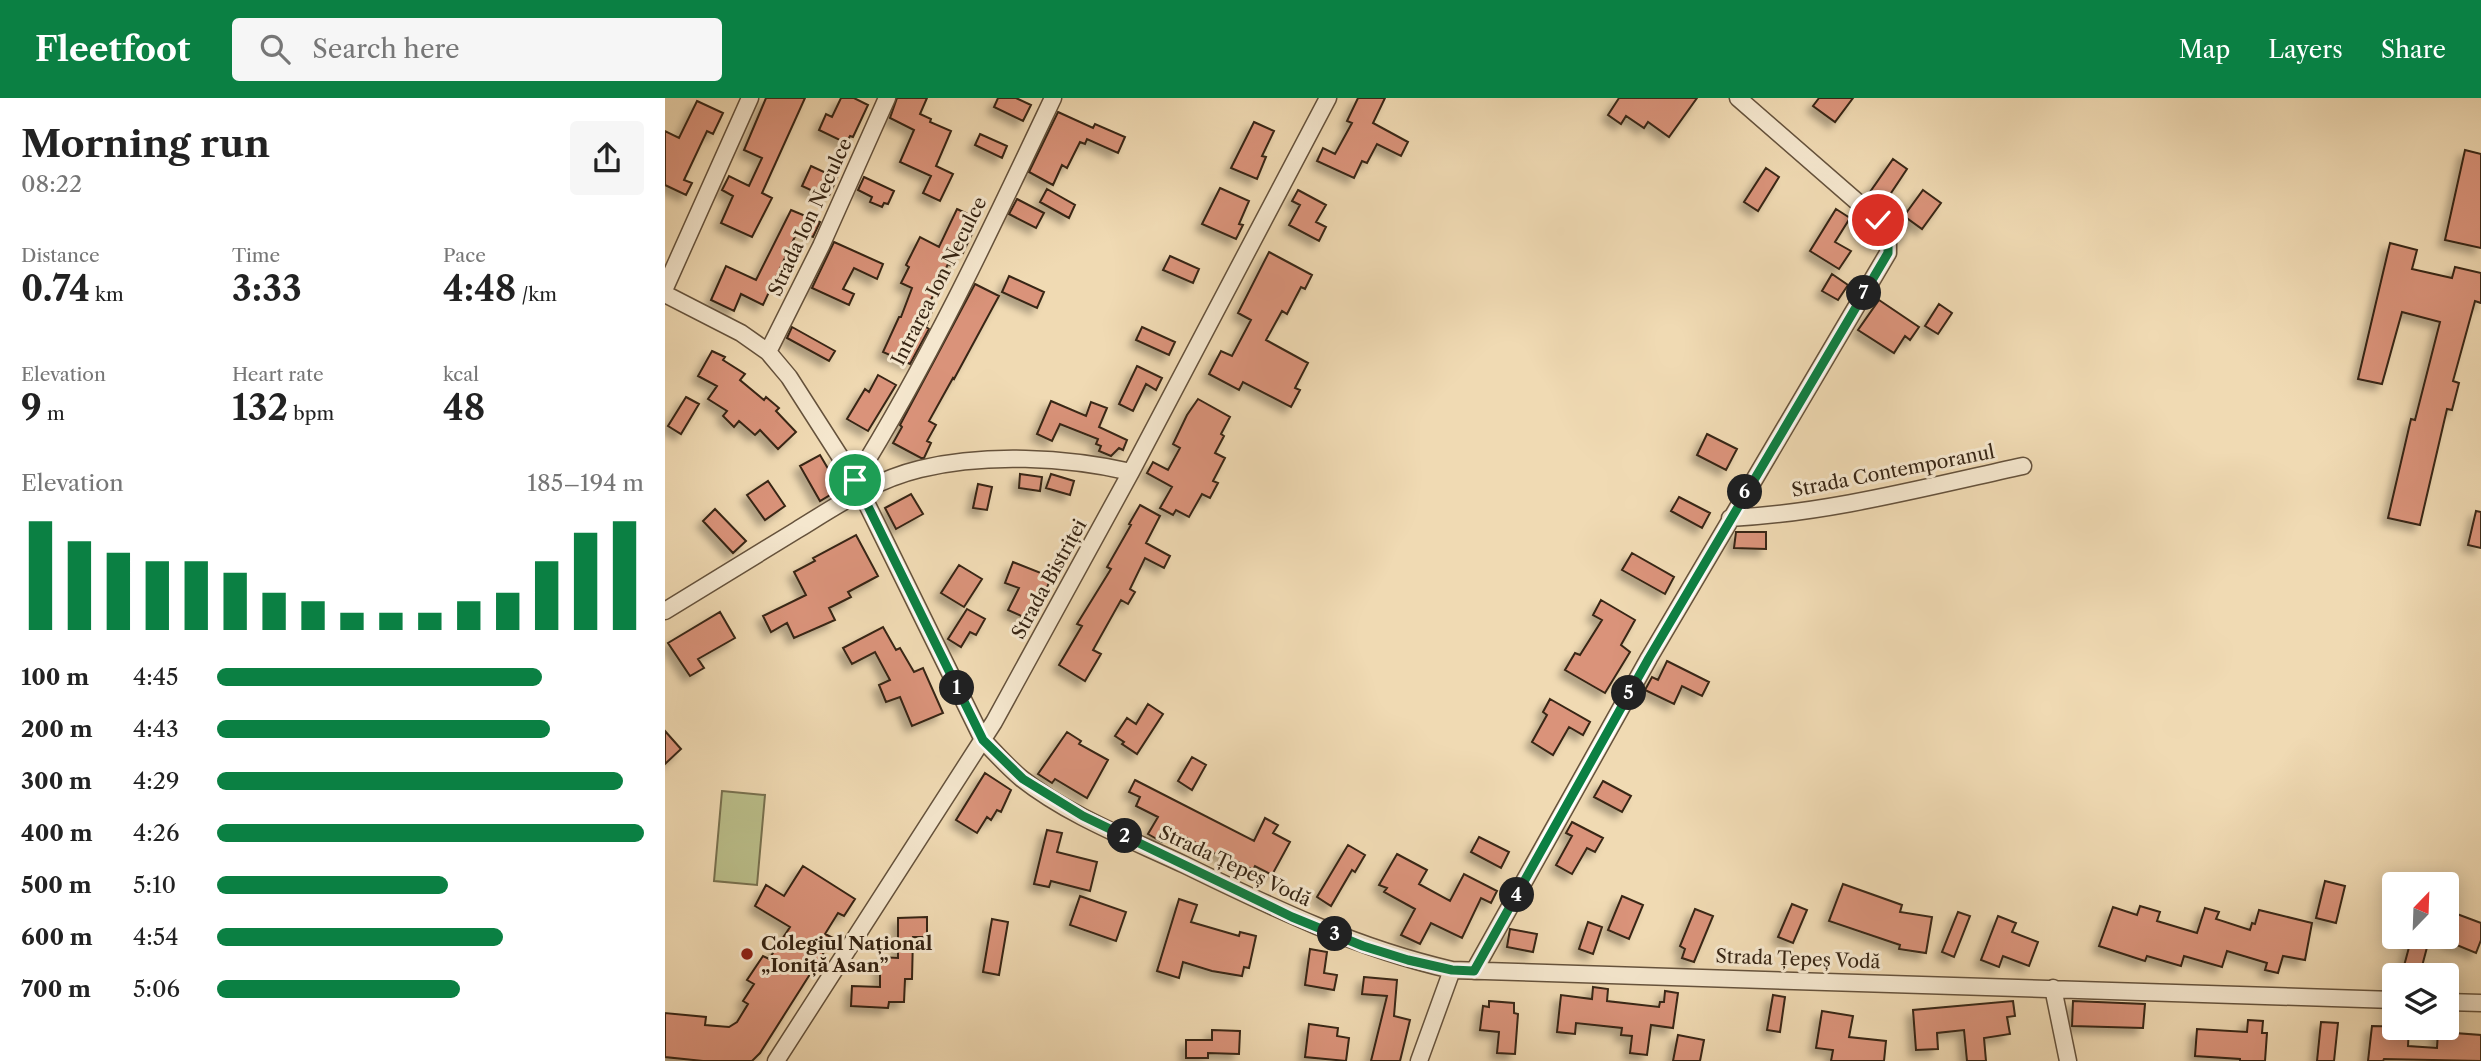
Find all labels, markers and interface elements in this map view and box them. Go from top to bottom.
search box [232,18,722,81]
text: Fleetfoot [35,29,190,70]
icon: search [256,30,294,68]
text: Search here [312,33,460,65]
text: Map [2179,35,2230,64]
text: Layers [2268,35,2343,64]
text: Share [2381,35,2446,64]
text: Morning run [21,120,270,167]
button: share [570,121,644,195]
street label: Strada Ion Neculce [763,134,857,300]
text: 08:22 [21,170,82,198]
pin [1848,190,1908,250]
street label: Intrarea Ion Neculce [887,193,991,369]
icon: check [1859,201,1897,239]
text: Distance [21,244,100,267]
text: Time [232,244,280,267]
text: Pace [443,244,486,267]
text: 0.74 [21,267,90,310]
text: 3:33 [232,267,302,310]
text: 4:48 [443,267,516,310]
pin: 7 [1847,276,1881,310]
text: 7 [1859,281,1868,304]
text: km [90,283,124,306]
text: /km [516,283,557,306]
text: Elevation [21,363,106,386]
text: Heart rate [232,363,324,386]
text: kcal [443,363,479,386]
text: 9 [21,386,42,429]
text: 132 [232,386,288,429]
text: 48 [443,386,485,429]
text: m [42,402,65,425]
text: bpm [288,402,334,425]
street label: Strada Contemporanul [1790,440,1997,502]
pin [825,450,885,510]
icon: arrive [836,461,874,499]
text: Elevation [21,469,124,497]
text: 185–194 m [527,469,644,497]
pin: 6 [1727,474,1763,510]
text: 6 [1739,480,1750,503]
street label: Strada Bistriței [1007,515,1091,643]
text: 100 m [21,663,89,691]
text: 4:45 [133,663,179,691]
pin: 1 [939,670,975,706]
text: 1 [952,676,961,699]
pin: 5 [1611,676,1647,710]
text: 5 [1623,681,1634,704]
text: 200 m [21,715,93,743]
text: 4:43 [133,715,179,743]
text: 300 m [21,767,92,795]
text: 4:29 [133,767,179,795]
pin: 2 [1107,818,1142,854]
text: 400 m [21,819,93,847]
text: 4:26 [133,819,179,847]
street label: Strada Țepeș Vodă [1155,821,1315,911]
text: 2 [1119,824,1130,847]
text: 500 m [21,871,92,899]
text: 5:10 [133,871,176,899]
north arrow [2382,872,2459,948]
map controls [2382,872,2459,1040]
pin: 4 [1499,878,1535,912]
text: 4 [1511,883,1522,906]
pin: 3 [1317,916,1353,952]
text: 3 [1329,922,1340,945]
text: 600 m [21,923,93,951]
text: 4:54 [133,923,179,951]
place label: Colegiul Național „Ioniță Asan” [761,932,933,977]
street label: Strada Țepeș Vodă [1715,945,1881,973]
marker: Colegiul Național „Ioniță Asan” [739,946,755,962]
button: layers [2382,963,2459,1040]
text: 700 m [21,975,91,1003]
text: 5:06 [133,975,180,1003]

